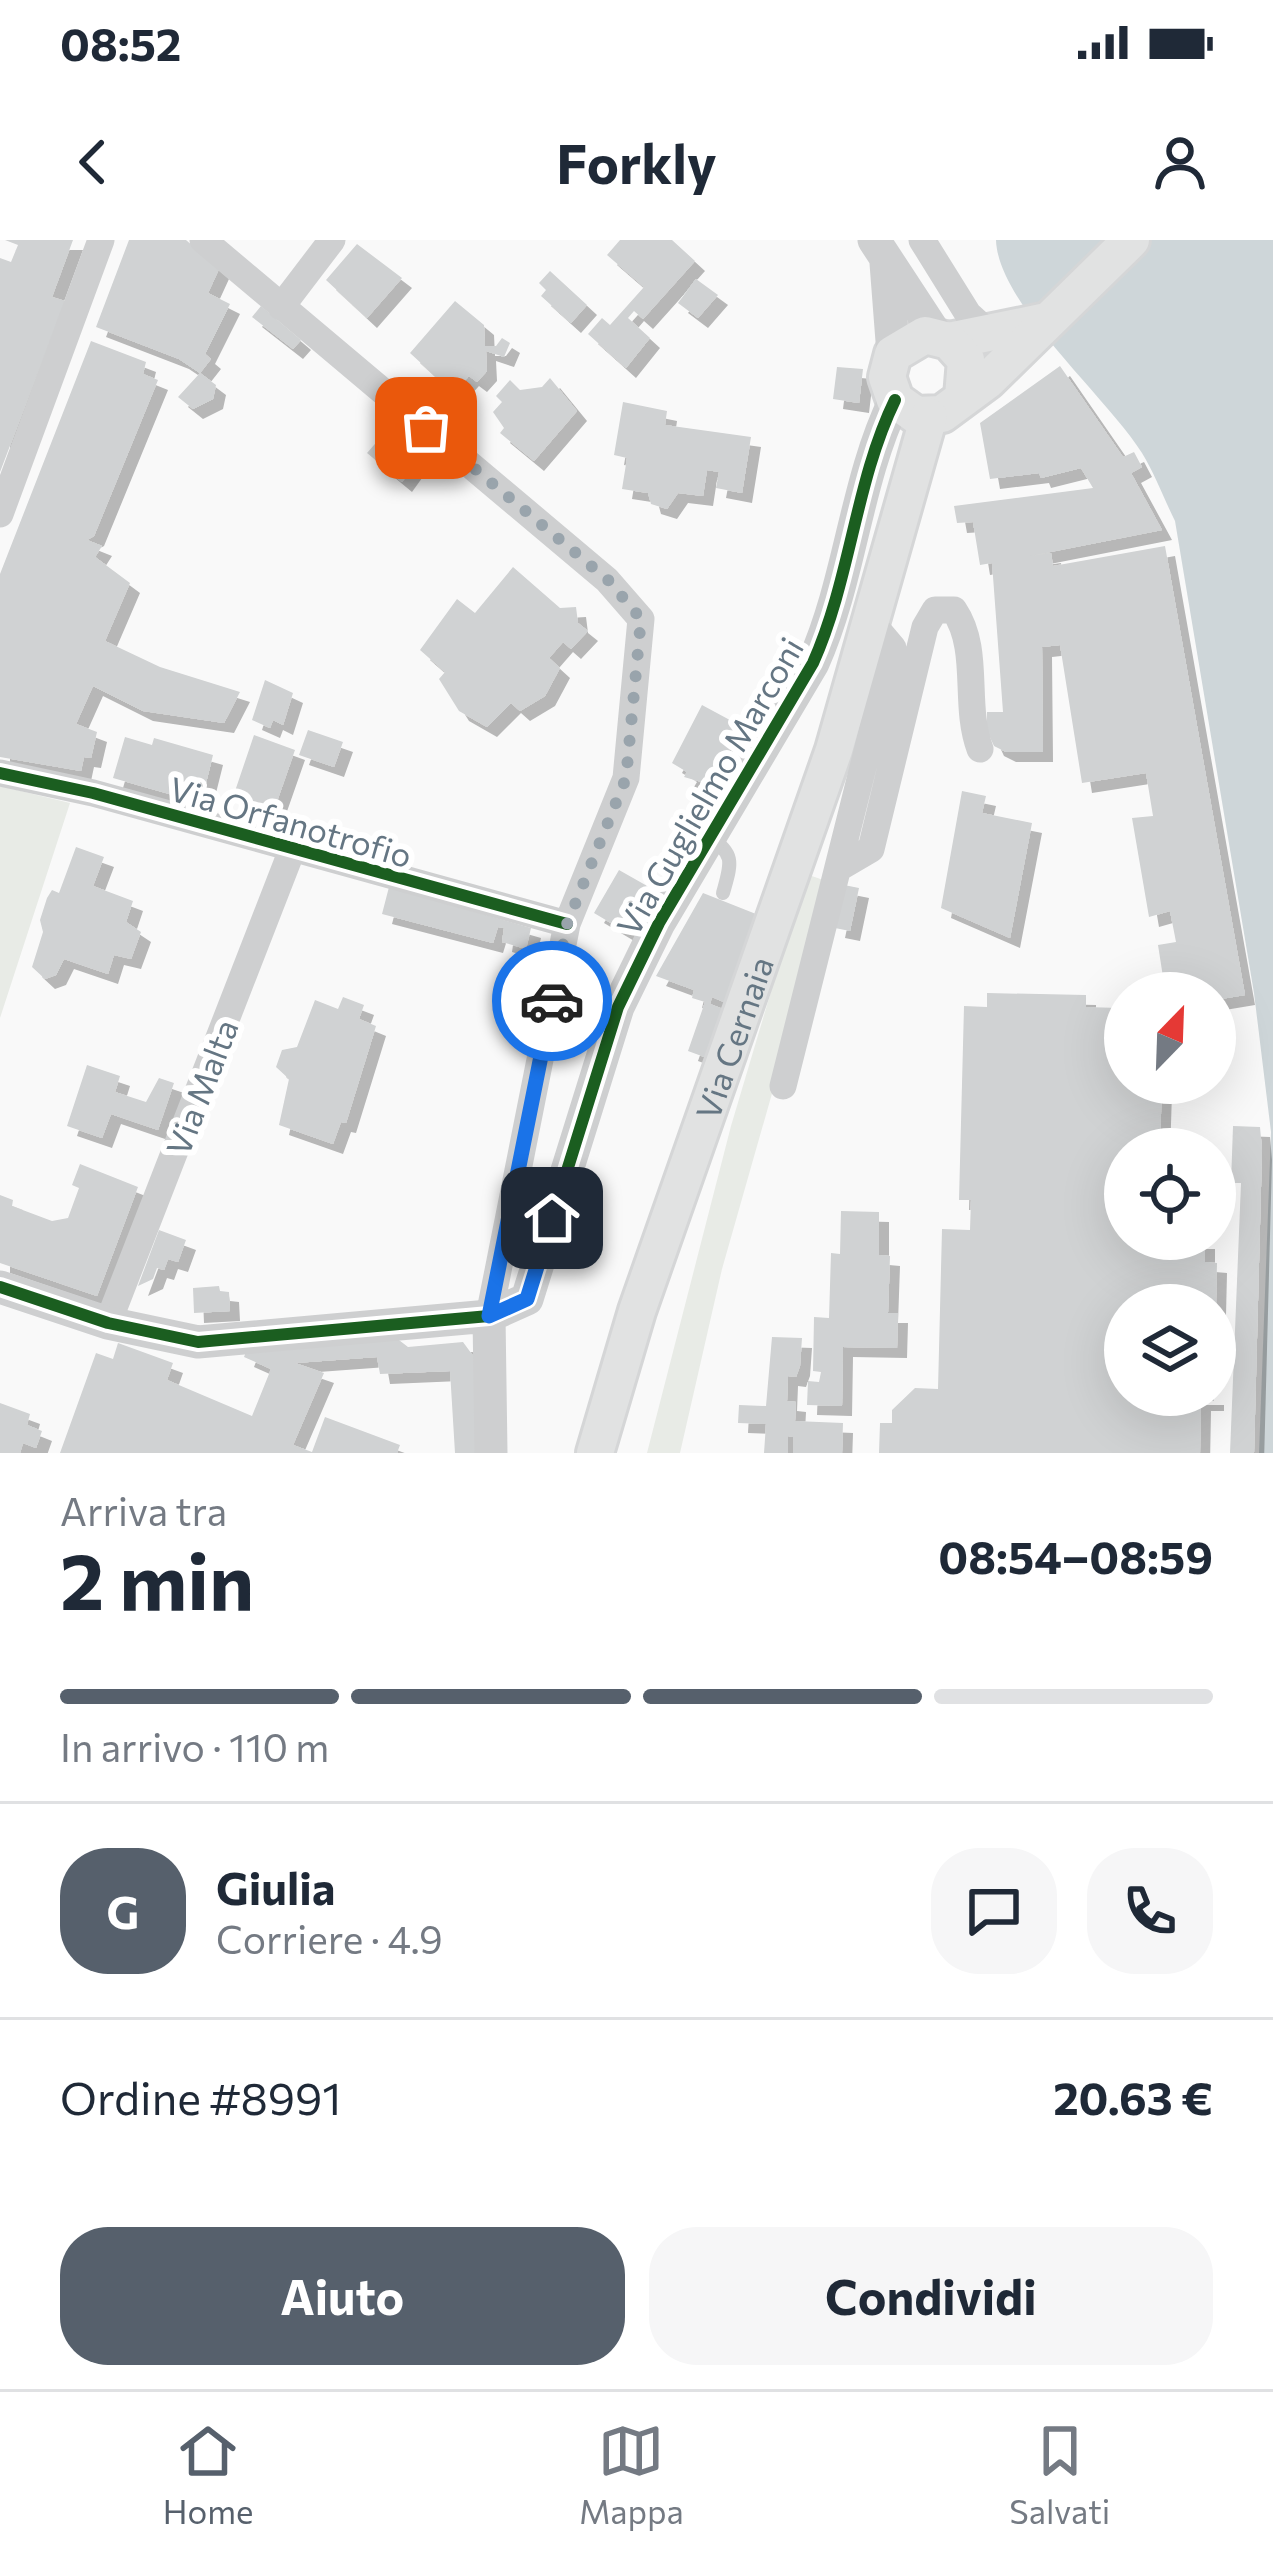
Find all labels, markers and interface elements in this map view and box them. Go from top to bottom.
text: 08:52 [60,15,181,70]
icon: back [60,129,126,195]
text: Forkly [556,129,717,195]
icon: person [1147,129,1213,195]
pin [375,377,477,479]
icon: bag [393,395,459,461]
street label: Via Guglielmo Marconi [607,630,811,942]
street label: Via Orfanotrofio [165,767,417,875]
courier [492,941,612,1061]
street label: Via Cernaia [686,951,781,1124]
icon: car [519,968,585,1034]
north arrow [1104,972,1236,1104]
map controls [1104,972,1236,1416]
street label: Via Malta [156,1013,246,1161]
button: locate [1104,1128,1236,1260]
pin [501,1167,603,1269]
icon: home [519,1185,585,1251]
button: layers [1104,1284,1236,1416]
text: Arriva tra [60,1486,227,1534]
text: 08:54–08:59 [938,1528,1213,1583]
text: 2 min [60,1531,254,1626]
text: In arrivo · 110 m [60,1722,329,1770]
button: chat [931,1848,1057,1974]
button: phone [1087,1848,1213,1974]
text: Giulia [216,1859,336,1914]
text: G [107,1883,139,1938]
text: Corriere · 4.9 [216,1914,443,1962]
text: Ordine #8991 [60,2069,342,2124]
text: 20.63 € [1053,2069,1213,2124]
button: Aiuto [60,2227,625,2365]
button: Condividi [649,2227,1213,2365]
tab: Home [163,2418,253,2531]
tab: Mappa [579,2418,684,2531]
tab: Salvati [1009,2418,1110,2531]

